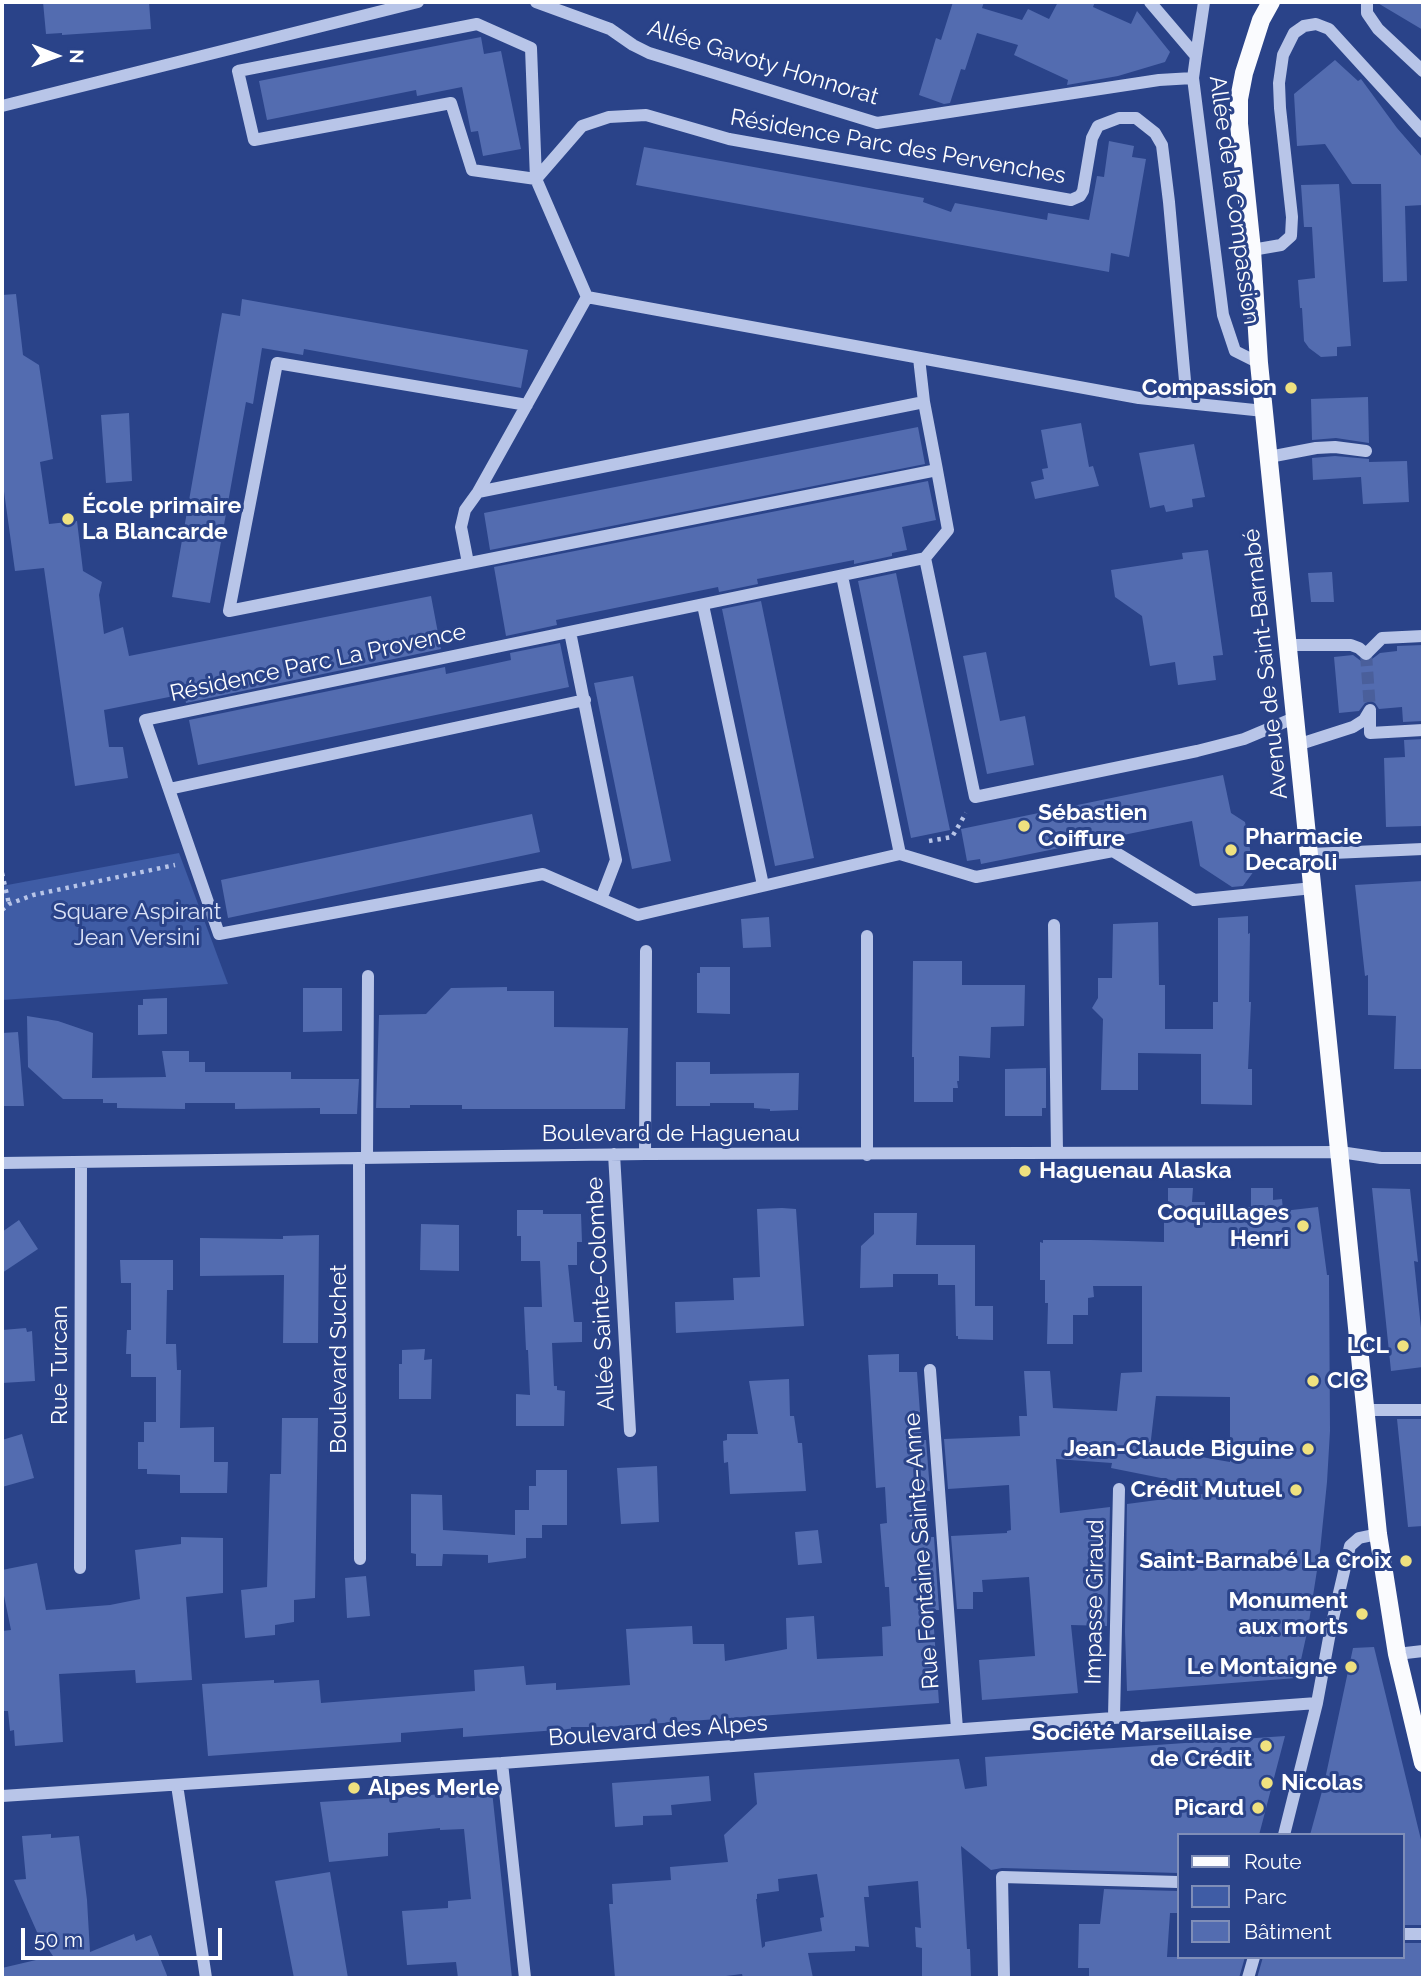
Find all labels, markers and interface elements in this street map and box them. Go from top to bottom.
street label: Allée Gavoty Honnorat [644,15,882,111]
north arrow [21,21,91,91]
text: N [66,49,88,64]
street label: Allée de la Compassion [1203,74,1265,326]
street label: Résidence Parc des Pervenches [728,104,1068,190]
place label: Compassion [1142,374,1277,402]
marker: Compassion [1283,380,1299,396]
place label: École primaire La Blancarde [82,492,241,546]
marker: École primaire La Blancarde [60,511,76,527]
street label: Avenue de Saint-Barnabé [1238,527,1294,801]
street label: Résidence Parc La Provence [167,618,469,708]
place label: Sébastien Coiffure [1038,799,1147,853]
marker: Sébastien Coiffure [1016,818,1032,834]
place label: Pharmacie Decaroli [1245,823,1363,877]
marker: Pharmacie Decaroli [1223,842,1239,858]
park label: Square Aspirant Jean Versini [53,898,221,952]
street label: Boulevard de Haguenau [542,1120,800,1148]
place label: Haguenau Alaska [1039,1157,1232,1185]
marker: Haguenau Alaska [1017,1163,1033,1179]
street label: Allée Sainte-Colombe [581,1176,621,1412]
place label: Coquillages Henri [1157,1199,1289,1253]
marker: Coquillages Henri [1295,1218,1311,1234]
street label: Boulevard Suchet [325,1264,353,1454]
street label: Rue Turcan [46,1305,74,1425]
place label: LCL [1347,1332,1389,1360]
marker: LCL [1395,1338,1411,1354]
place label: CIC [1327,1367,1365,1395]
marker: CIC [1305,1373,1321,1389]
street label: Rue Fontaine Sainte-Anne [899,1412,945,1690]
place label: Jean-Claude Biguine [1064,1435,1294,1463]
marker: Jean-Claude Biguine [1300,1441,1316,1457]
place label: Crédit Mutuel [1130,1476,1282,1504]
marker: Crédit Mutuel [1288,1482,1304,1498]
street label: Impasse Giraud [1080,1519,1110,1685]
place label: Saint-Barnabé La Croix [1139,1547,1392,1575]
marker: Saint-Barnabé La Croix [1398,1553,1414,1569]
place label: Monument aux morts [1228,1587,1348,1641]
marker: Monument aux morts [1354,1606,1370,1622]
place label: Le Montaigne [1187,1653,1337,1681]
marker: Le Montaigne [1343,1659,1359,1675]
street label: Boulevard des Alpes [547,1710,769,1752]
place label: Société Marseillaise de Crédit [1032,1719,1252,1773]
marker: Société Marseillaise de Crédit [1258,1738,1274,1754]
place label: Nicolas [1281,1769,1363,1797]
place label: Alpes Merle [368,1774,499,1802]
marker: Nicolas [1259,1775,1275,1791]
marker: Alpes Merle [346,1780,362,1796]
place label: Picard [1174,1794,1244,1822]
marker: Picard [1250,1800,1266,1816]
legend [1176,1833,1404,1959]
text: Route [1244,1849,1302,1874]
text: Parc [1244,1884,1287,1909]
scale bar [24,1913,226,1957]
text: Bâtiment [1244,1919,1332,1944]
text: 50 m [34,1927,83,1952]

